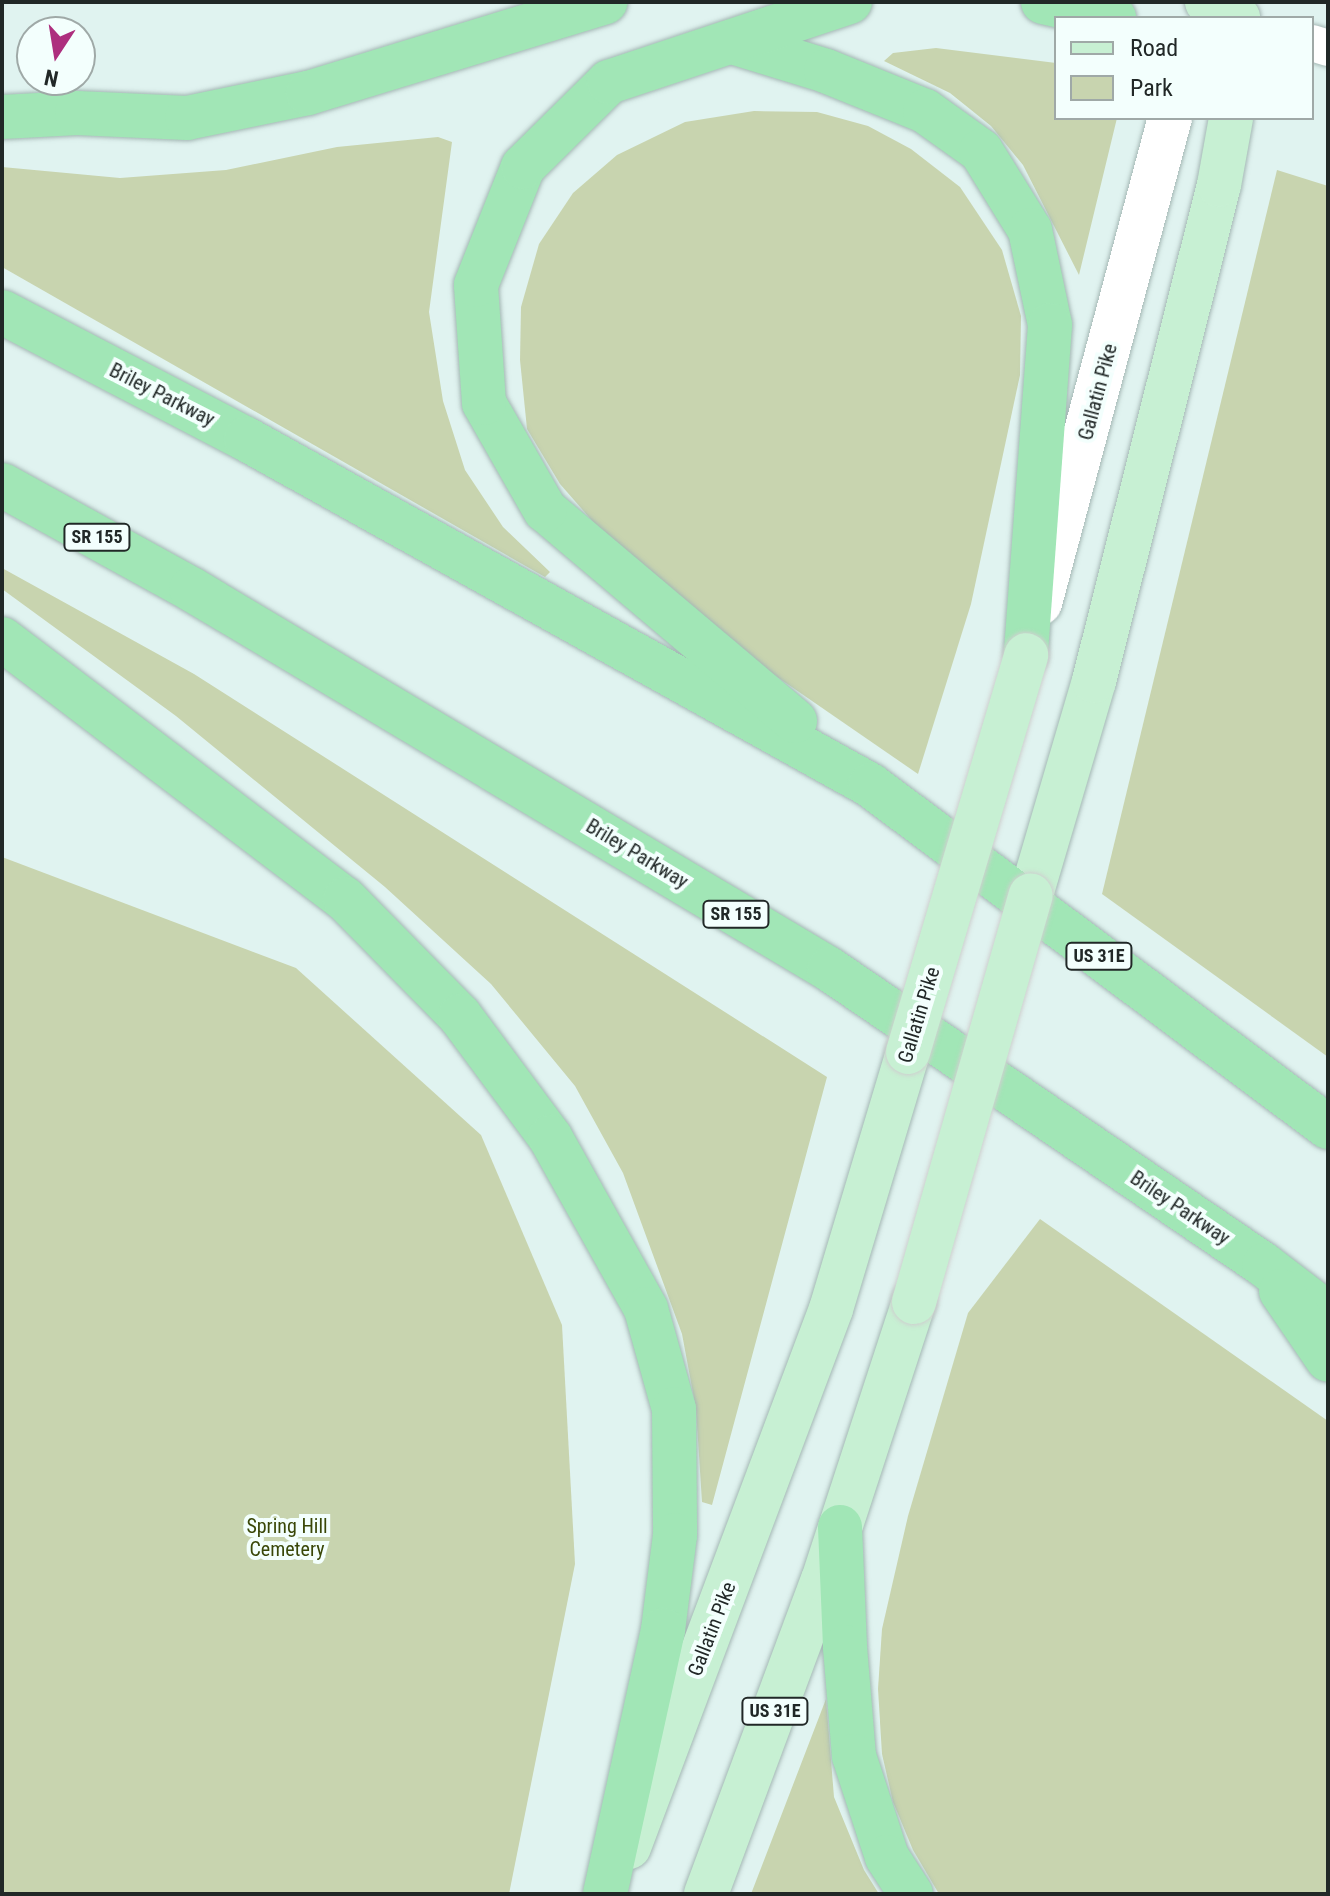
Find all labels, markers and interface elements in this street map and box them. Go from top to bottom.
north arrow [16,16,96,96]
legend [1054,16,1314,120]
text: Road [1130,34,1178,62]
text: N [42,64,61,92]
text: Park [1130,74,1173,102]
street label: Gallatin Pike [1074,341,1122,443]
street label: Briley Parkway [105,358,219,432]
road number: SR 155 [63,523,131,551]
street label: Briley Parkway [582,814,692,894]
road number: SR 155 [702,900,770,928]
road number: US 31E [1065,942,1133,970]
street label: Gallatin Pike [893,964,945,1066]
street label: Briley Parkway [1126,1166,1234,1250]
park label: Spring Hill Cemetery [246,1515,328,1562]
street label: Gallatin Pike [683,1579,741,1679]
road number: US 31E [741,1697,809,1725]

